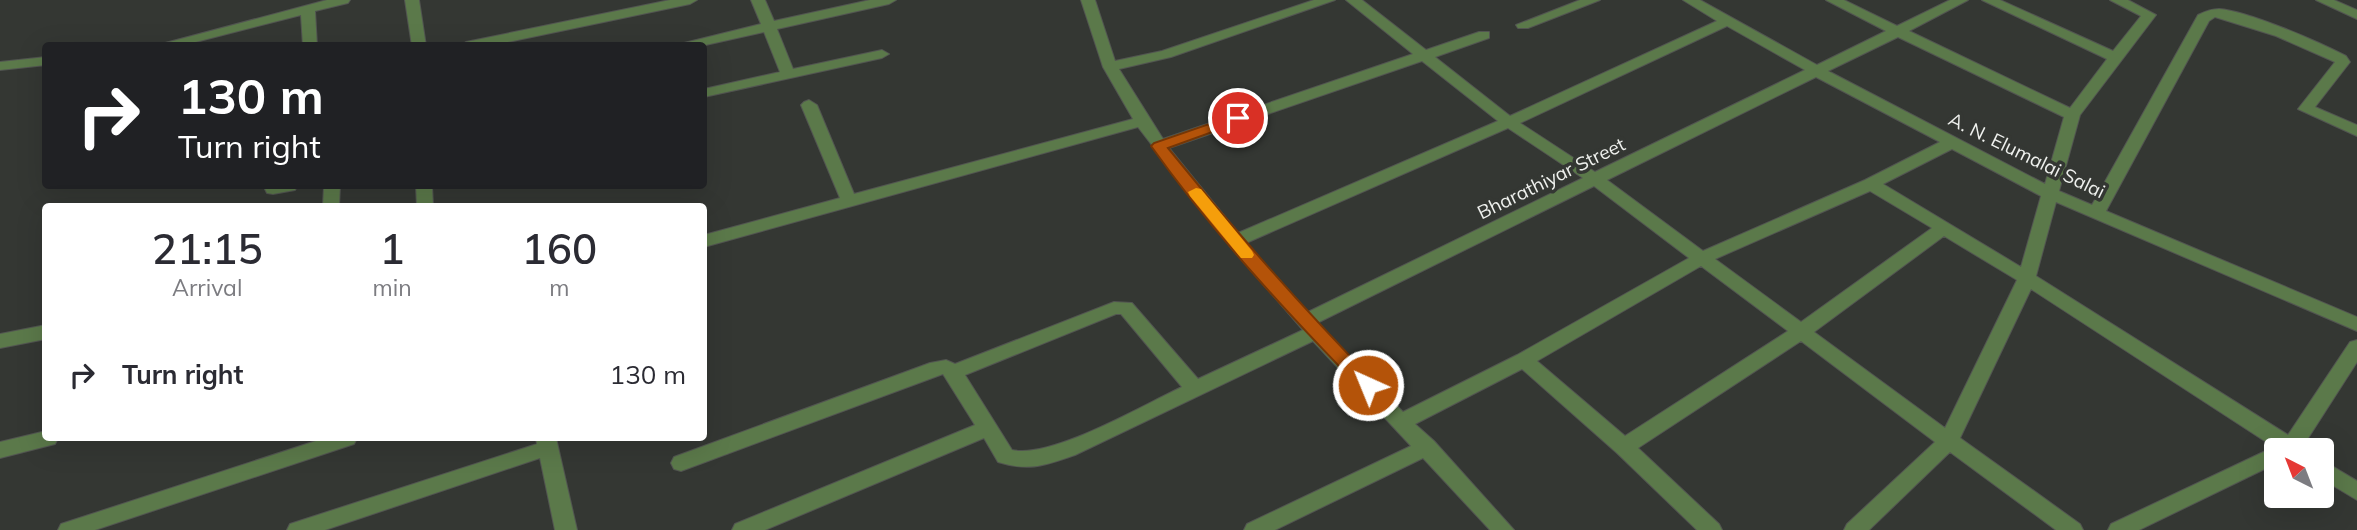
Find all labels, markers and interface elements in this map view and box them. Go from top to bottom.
text: 130 m [178,65,324,126]
icon: right [63,70,154,161]
pin [1208,88,1268,148]
icon: arrive [1219,99,1257,137]
street label: A. N. Elumalai Salai [1945,107,2109,203]
text: Turn right [178,126,321,166]
street label: Bharathiyar Street [1473,132,1629,224]
text: 21:15 [152,222,263,275]
text: 1 [379,222,405,275]
text: 160 [522,222,597,275]
text: Arrival [172,273,242,302]
text: min [372,273,412,302]
text: m [549,273,569,302]
position arrow [1331,348,1405,422]
icon: right [63,356,101,394]
text: Turn right [122,358,243,391]
text: 130 m [610,358,686,391]
north arrow [2264,438,2334,508]
map controls [2264,438,2334,508]

